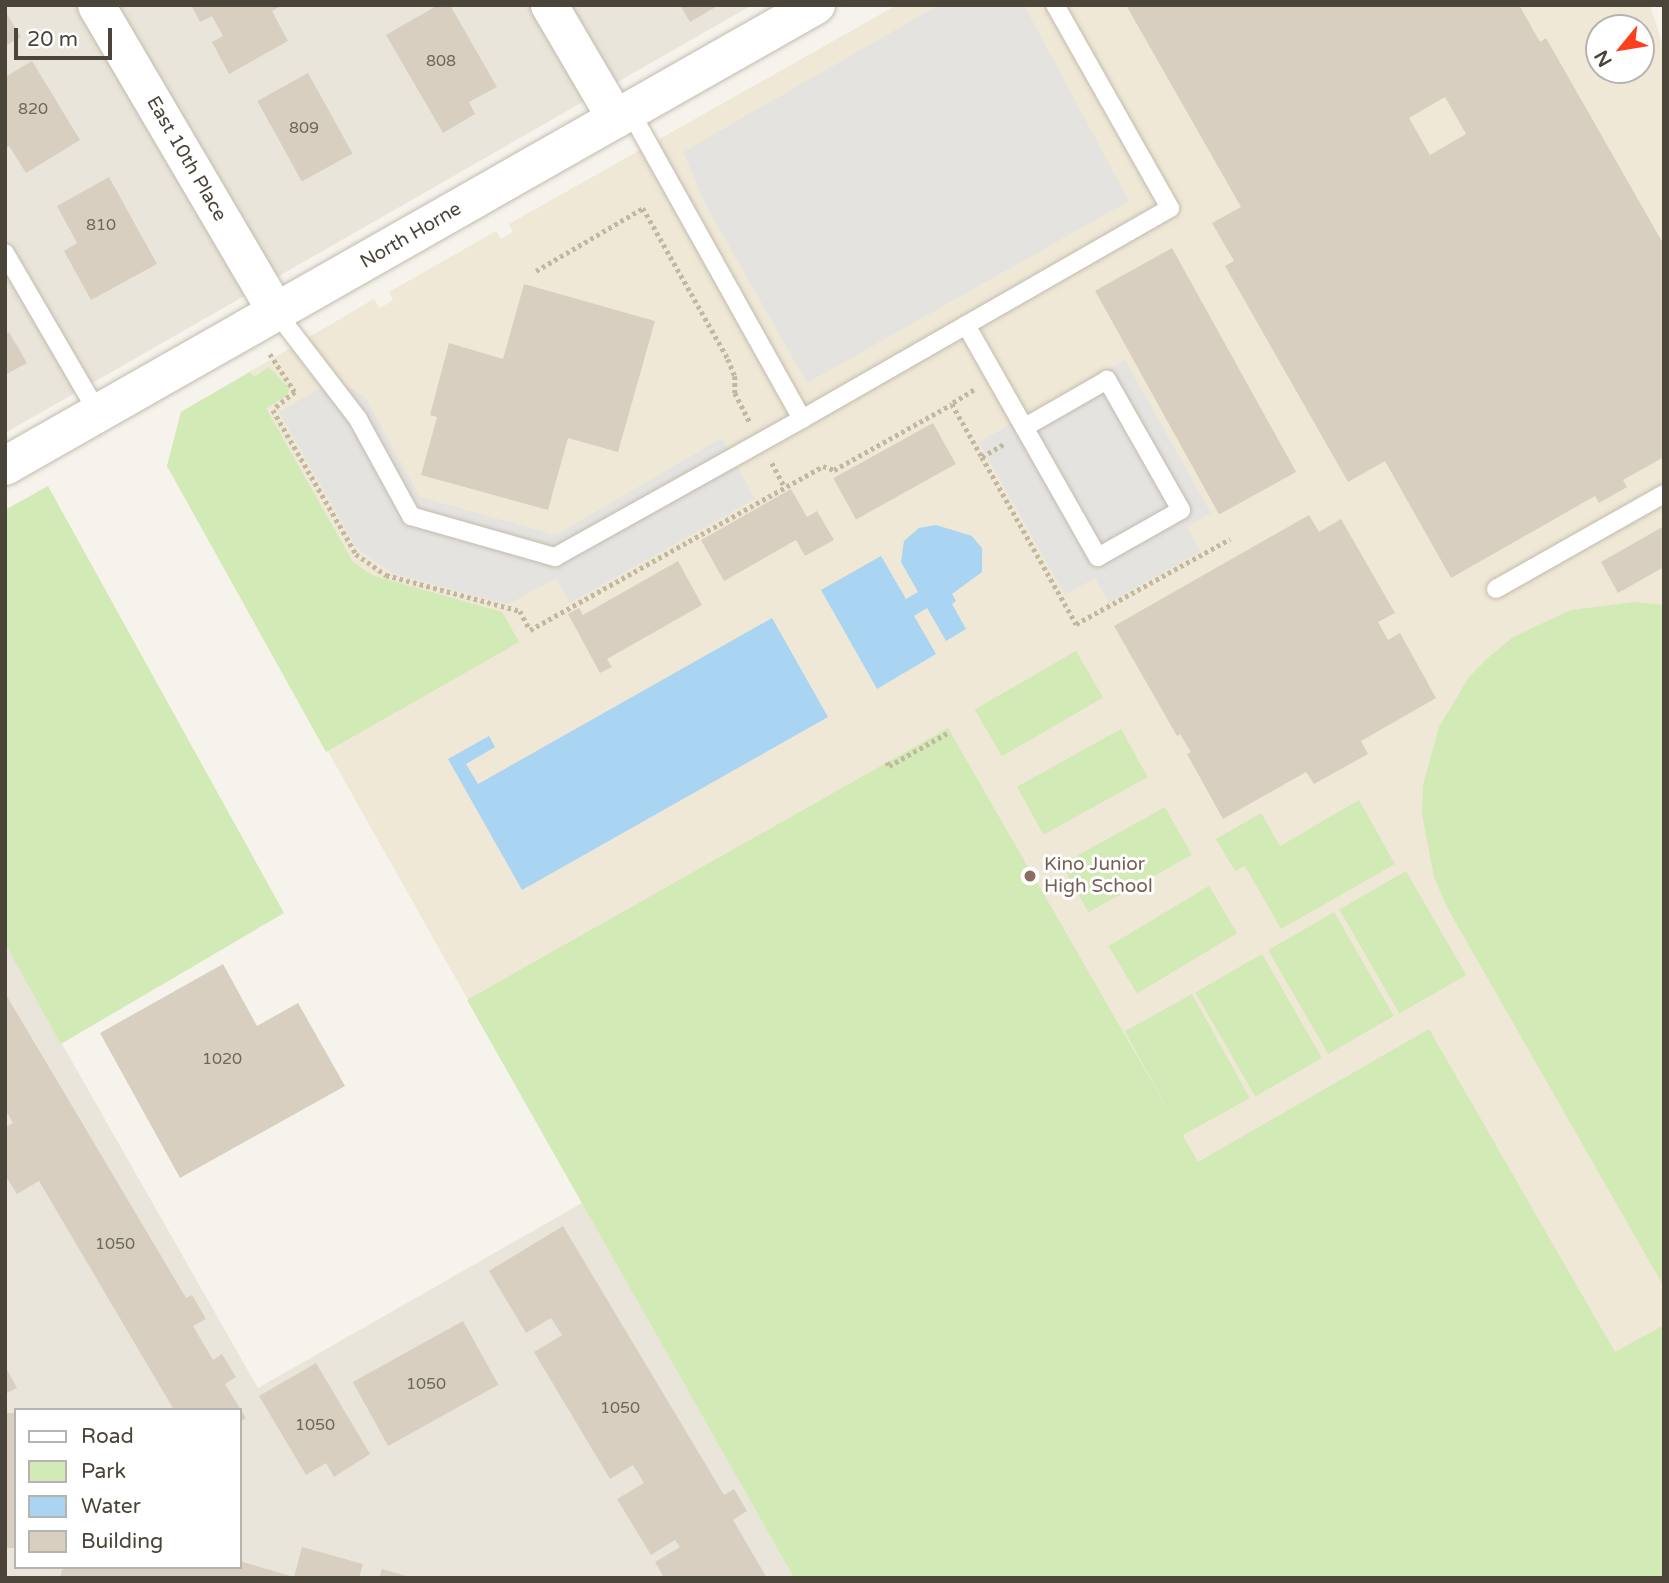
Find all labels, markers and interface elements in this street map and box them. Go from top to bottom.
scale bar [18,14,116,58]
north arrow [1585,14,1655,84]
text: 20 m [27,27,78,52]
text: N [1590,46,1617,71]
house number: 808 [426,51,456,71]
street label: East 10th Place [141,93,231,225]
house number: 820 [18,99,48,119]
house number: 809 [289,118,319,138]
street label: North Horne [356,198,466,274]
house number: 810 [86,215,116,235]
place label: Kino Junior High School [1044,854,1153,898]
marker: Kino Junior High School [1022,868,1038,884]
house number: 1020 [202,1049,242,1069]
house number: 1050 [95,1234,135,1254]
house number: 1050 [406,1374,446,1394]
house number: 1050 [600,1398,640,1418]
legend [14,1408,242,1569]
house number: 1050 [295,1415,335,1435]
text: Road [81,1424,134,1449]
text: Park [81,1459,126,1484]
text: Water [81,1494,141,1519]
text: Building [81,1529,163,1554]

